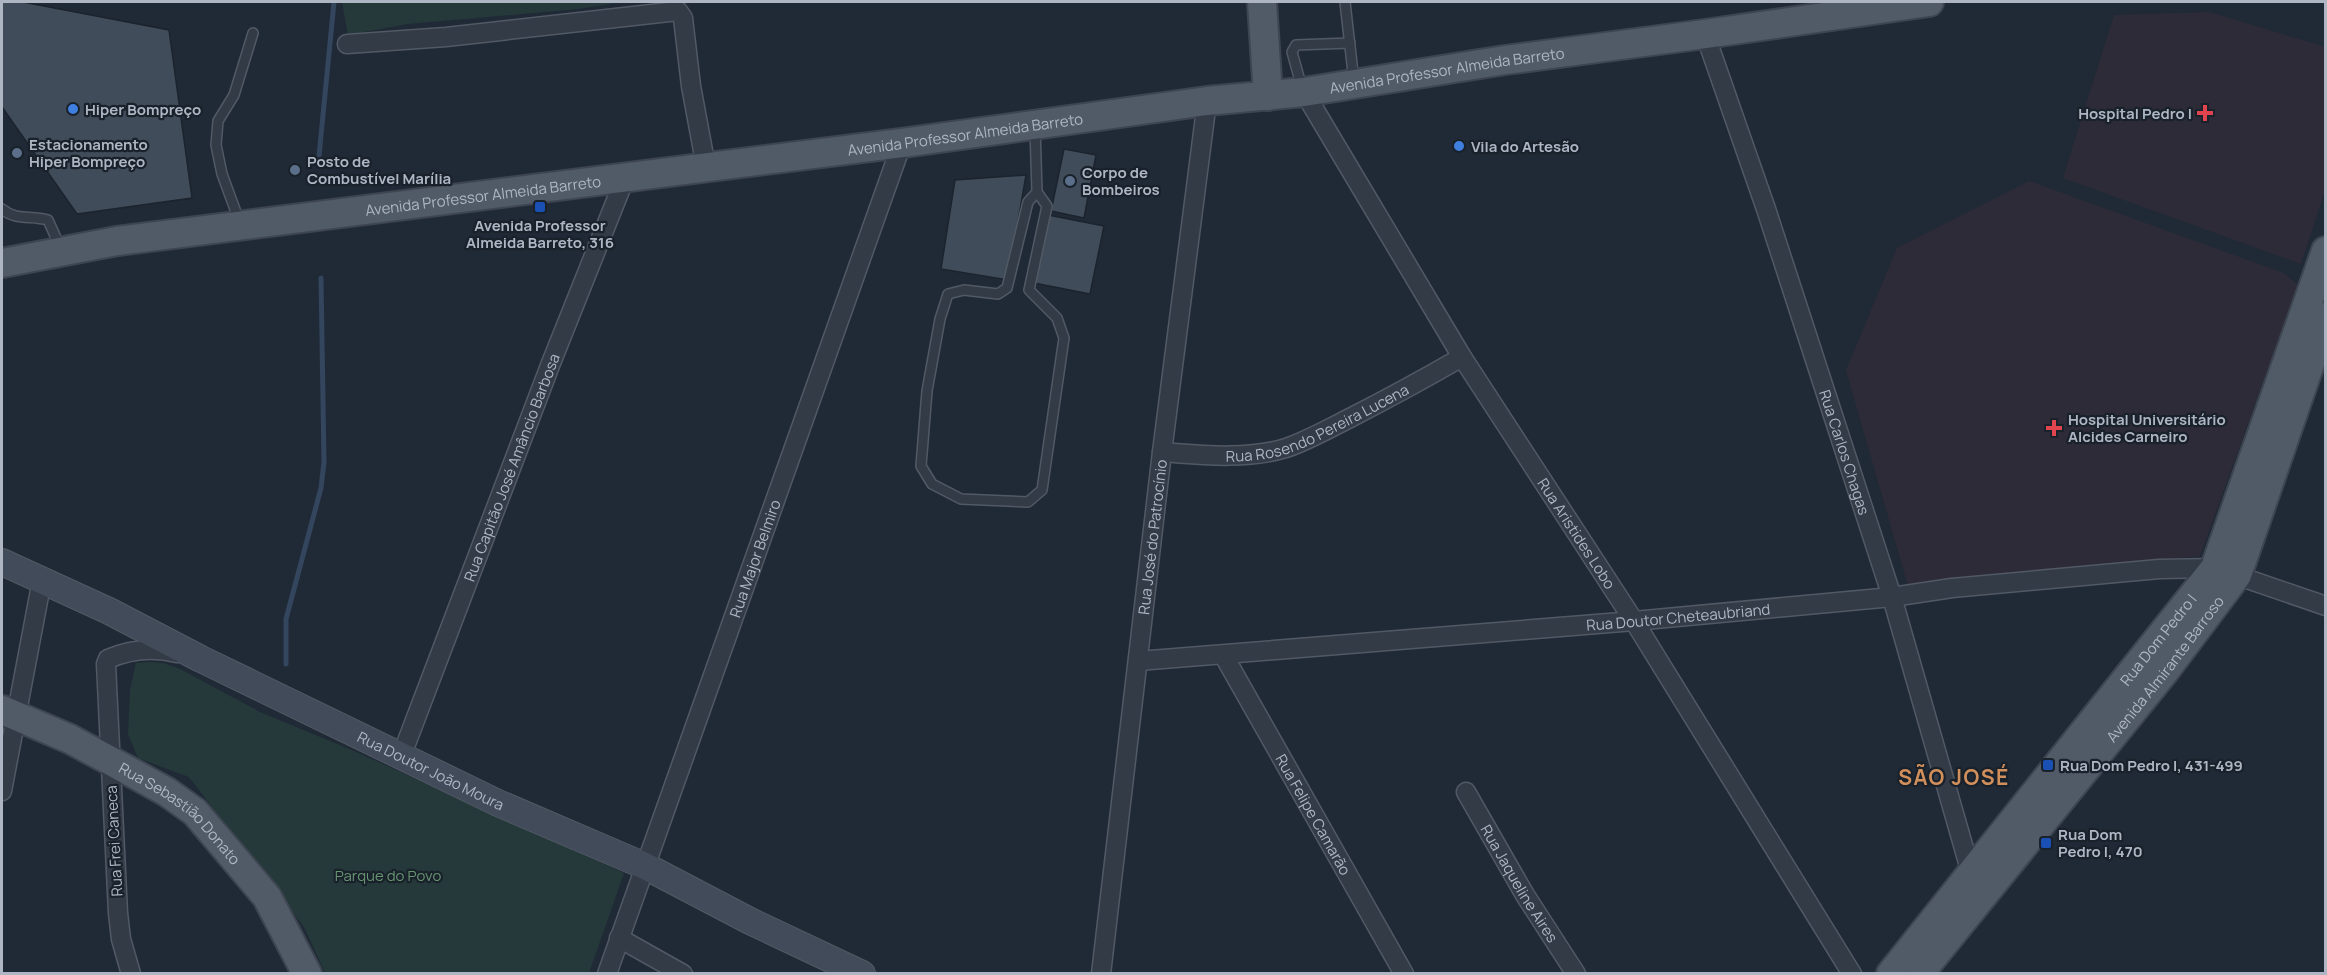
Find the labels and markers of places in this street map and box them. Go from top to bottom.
place label: Hiper Bompreço [85,99,201,120]
marker: Hiper Bompreço [66,102,80,116]
place label: Hospital Pedro I [2078,103,2192,124]
marker: Hospital Pedro I [2196,104,2214,122]
place label: Estacionamento Hiper Bompreço [29,134,148,172]
place label: Vila do Artesão [1471,136,1579,157]
marker: Vila do Artesão [1452,139,1466,153]
marker: Estacionamento Hiper Bompreço [10,146,24,160]
place label: Posto de Combustível Marília [307,151,451,189]
place label: Corpo de Bombeiros [1082,162,1160,200]
marker: Posto de Combustível Marília [288,163,302,177]
marker: Corpo de Bombeiros [1063,174,1077,188]
marker: Avenida Professor Almeida Barreto, 316 [533,200,547,214]
place label: Avenida Professor Almeida Barreto, 316 [466,215,614,253]
place label: Hospital Universitário Alcides Carneiro [2068,409,2226,447]
marker: Hospital Universitário Alcides Carneiro [2045,419,2063,437]
place label: Rua Dom Pedro I, 431-499 [2060,755,2243,776]
marker: Rua Dom Pedro I, 431-499 [2041,758,2055,772]
place label: Rua Dom Pedro I, 470 [2058,824,2143,862]
marker: Rua Dom Pedro I, 470 [2039,836,2053,850]

